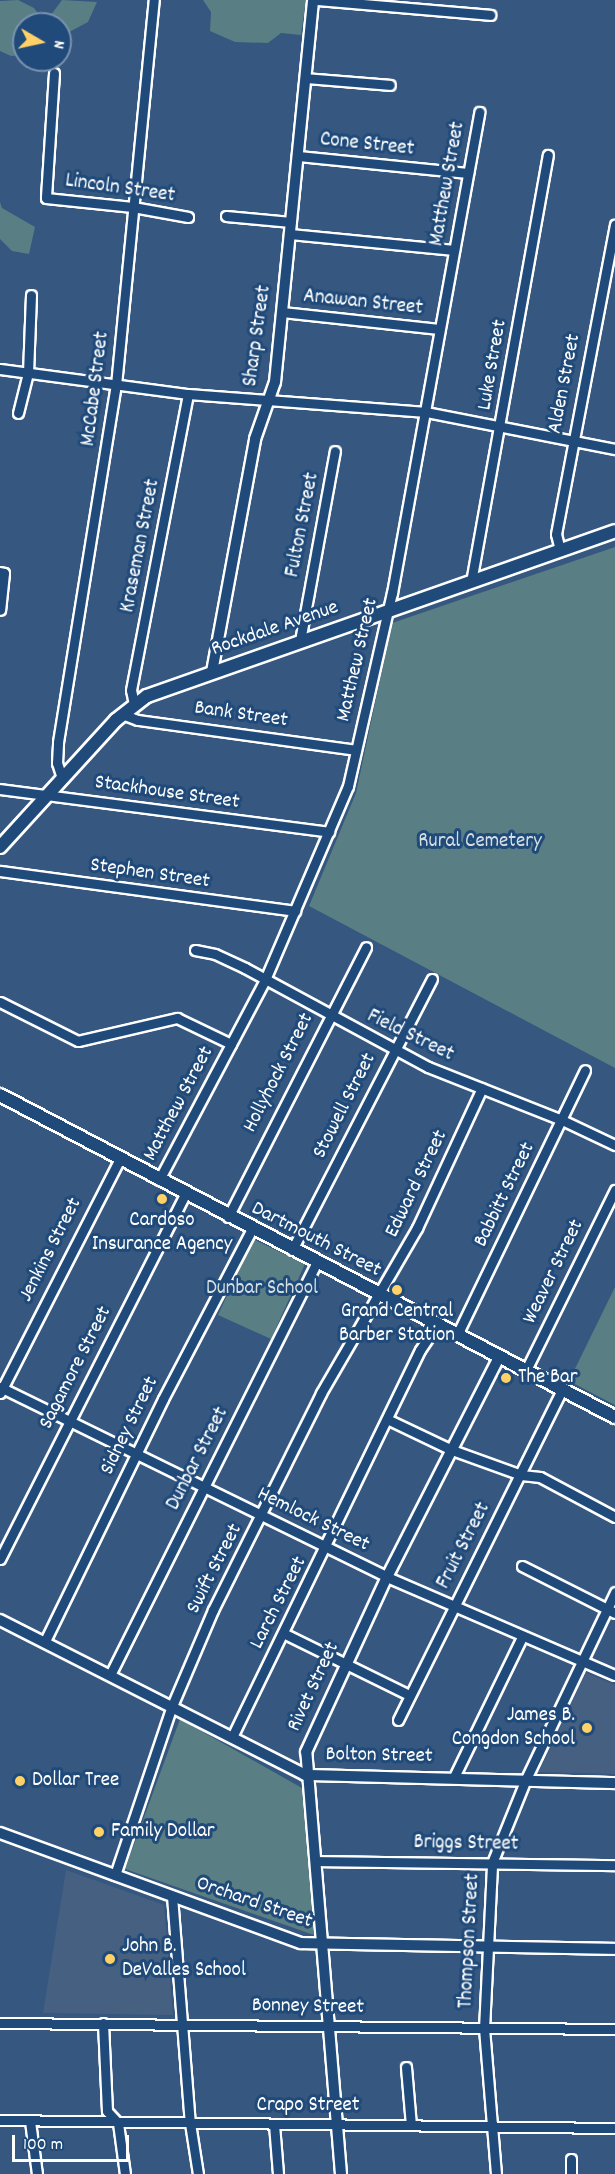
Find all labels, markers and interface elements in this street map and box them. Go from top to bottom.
north arrow [12,12,72,72]
text: N [46,39,70,50]
street label: Matthew Street [425,120,471,248]
street label: Cone Street [319,128,415,162]
street label: Lincoln Street [64,169,176,209]
street label: Sharp Street [238,284,278,388]
street label: Anawan Street [302,284,424,322]
street label: Luke Street [473,318,513,412]
street label: McCabe Street [76,330,116,448]
street label: Alden Street [543,332,587,436]
street label: Fulton Street [281,471,325,579]
street label: Kraseman Street [116,477,166,615]
street label: Rockdale Avenue [208,595,342,663]
street label: Matthew Street [332,596,384,724]
street label: Bank Street [193,696,289,734]
street label: Stackhouse Street [93,770,241,816]
park label: Rural Cemetery [418,829,542,855]
street label: Stephen Street [89,853,211,895]
street label: Field Street [363,1004,457,1068]
street label: Hollyhock Street [238,1009,320,1137]
street label: Matthew Street [138,1043,220,1165]
street label: Stowell Street [308,1049,382,1163]
street label: Edward Street [380,1126,454,1242]
street label: Babbitt Street [469,1139,541,1251]
marker: Cardoso Insurance Agency [155,1192,169,1206]
street label: Jenkins Street [14,1194,88,1306]
street label: Dartmouth Street [247,1196,385,1284]
place label: Cardoso Insurance Agency [92,1208,232,1258]
street label: Weaver Street [518,1216,590,1328]
park label: Dunbar School [206,1276,318,1302]
marker: Grand Central Barber Station [390,1283,404,1297]
place label: Grand Central Barber Station [339,1299,455,1349]
street label: Sagamore Street [34,1302,118,1434]
place label: The Bar [518,1365,578,1391]
marker: The Bar [499,1371,513,1385]
street label: Sidney Street [95,1373,165,1479]
street label: Dunbar Street [161,1403,235,1515]
street label: Hemlock Street [253,1482,373,1558]
street label: Fruit Street [432,1499,496,1593]
street label: Swift Street [182,1520,248,1618]
street label: Larch Street [245,1553,313,1653]
street label: Rivet Street [282,1638,346,1736]
place label: James B. Congdon School [452,1703,575,1753]
marker: James B. Congdon School [580,1721,594,1735]
street label: Bolton Street [325,1742,433,1770]
place label: Dollar Tree [32,1768,119,1794]
marker: Dollar Tree [13,1774,27,1788]
place label: Family Dollar [111,1819,215,1845]
marker: Family Dollar [92,1825,106,1839]
street label: Briggs Street [413,1830,519,1858]
street label: Orchard Street [193,1871,315,1935]
street label: Thompson Street [454,1873,486,2009]
place label: John B. DeValles School [122,1934,246,1984]
marker: John B. DeValles School [103,1952,117,1966]
street label: Bonney Street [252,1993,364,2021]
street label: Crapo Street [257,2093,359,2119]
scale bar [15,2123,132,2161]
text: 100 m [23,2133,63,2158]

